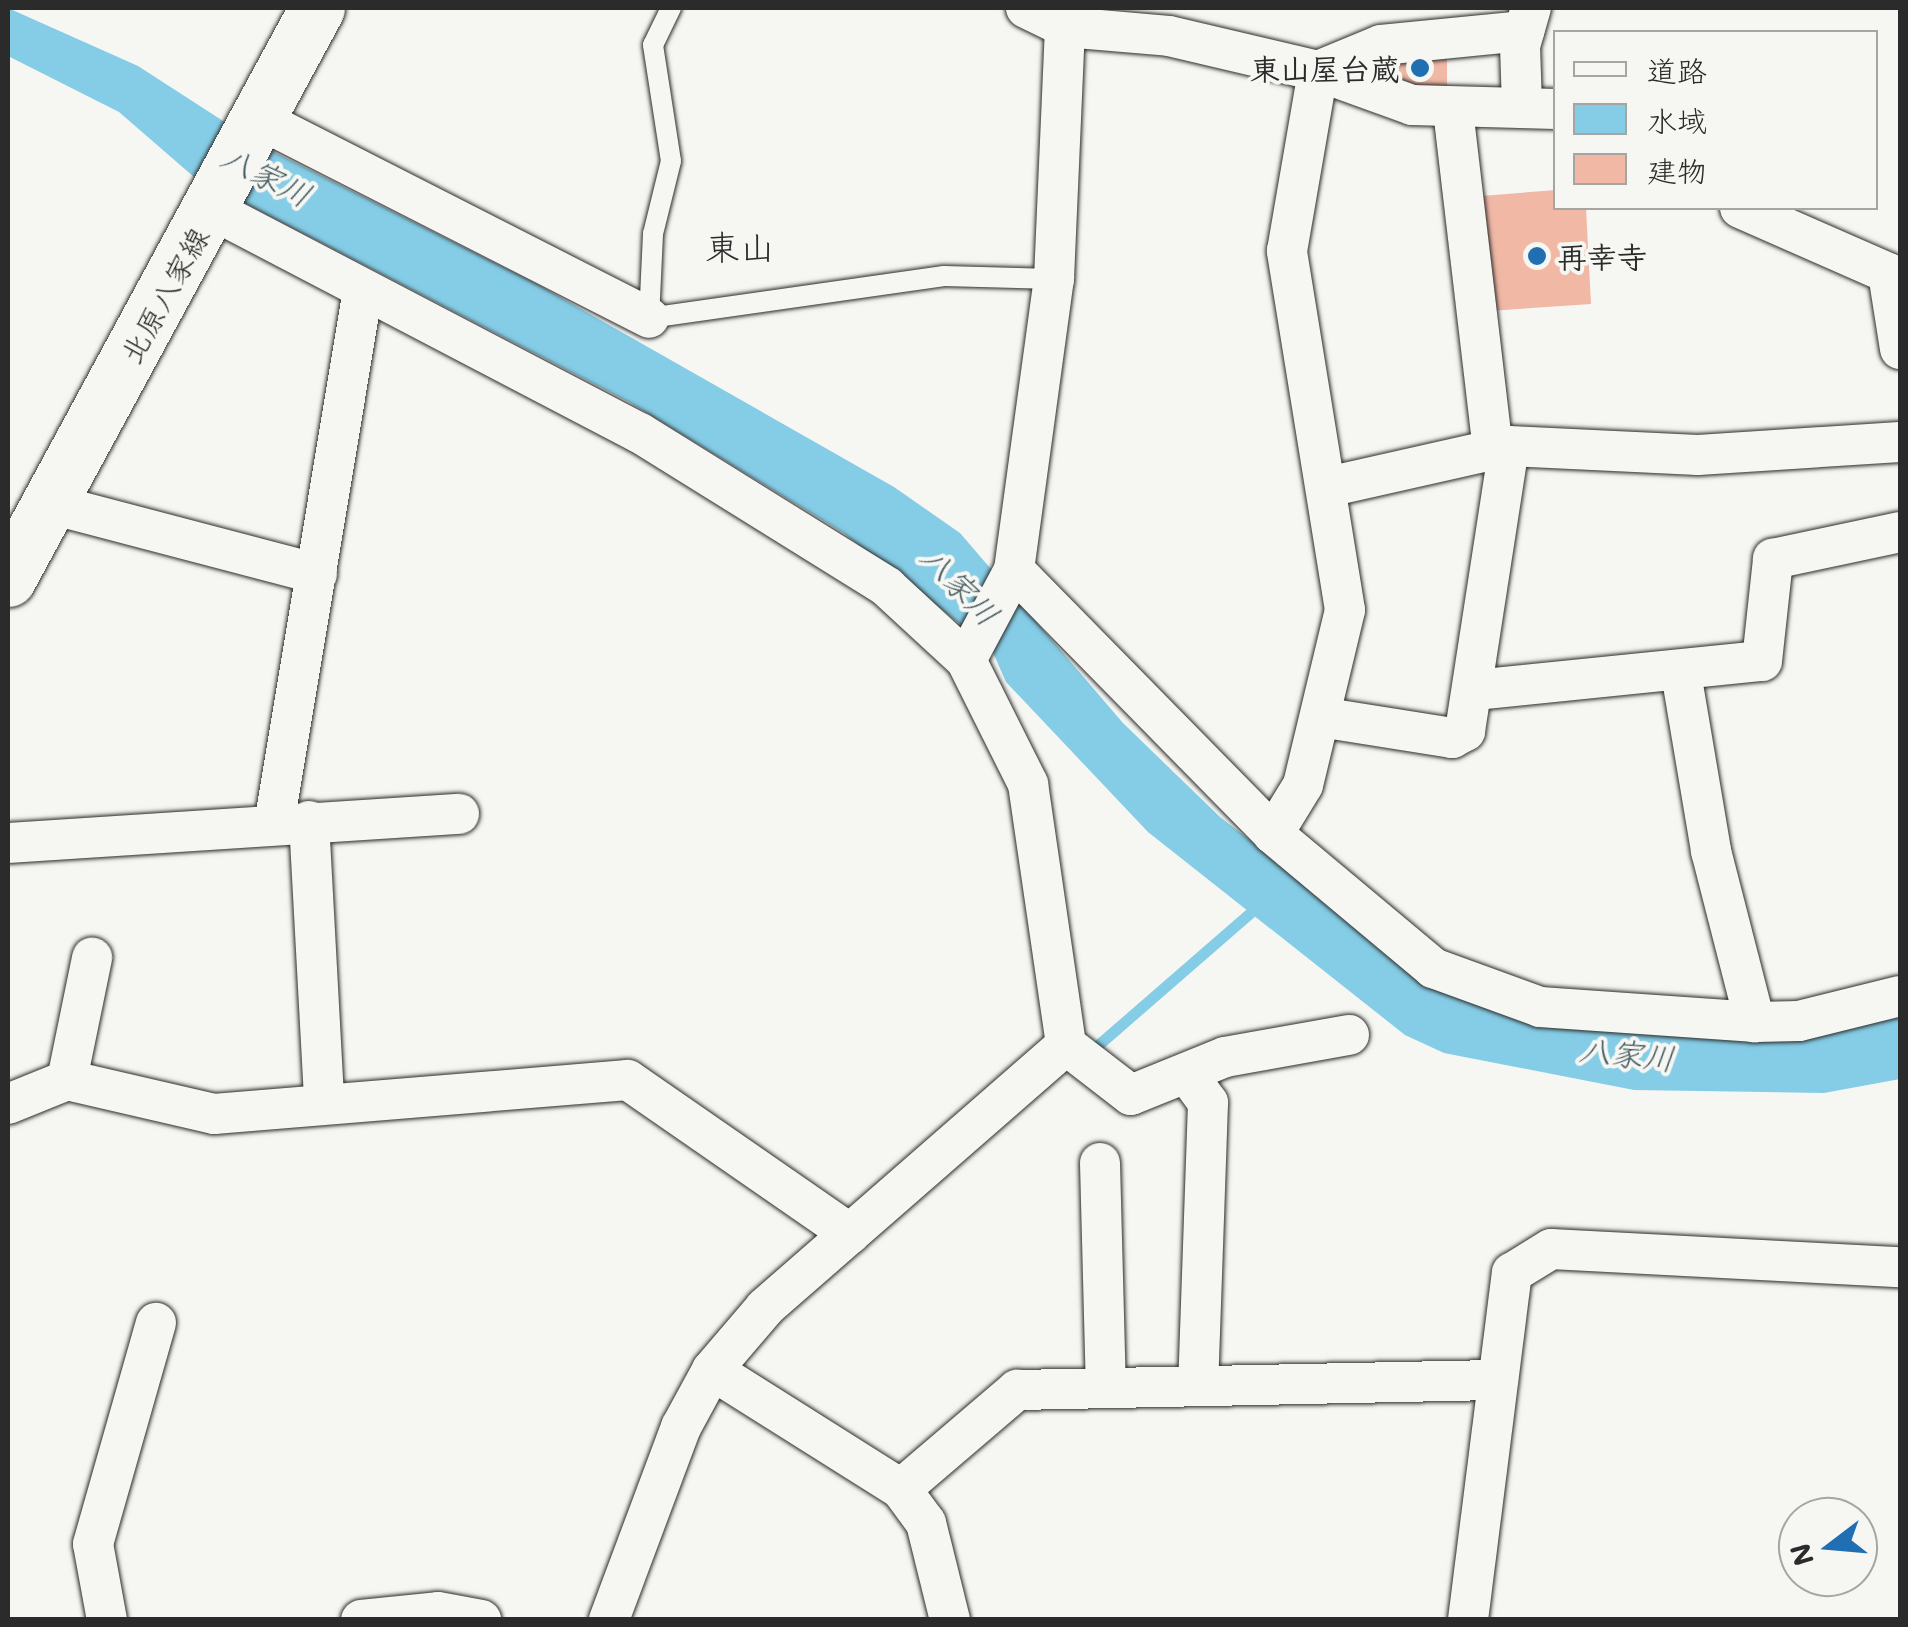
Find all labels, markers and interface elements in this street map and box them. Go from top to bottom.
legend [1553,30,1878,210]
place label: 東山屋台蔵 [1250,50,1400,86]
text: 道路 [1647,50,1707,90]
marker: 東山屋台蔵 [1409,57,1431,79]
text: 水域 [1647,100,1707,140]
water label: 八家川 [216,136,318,214]
text: 建物 [1647,150,1707,190]
street label: 北原八家線 [112,221,216,369]
district label: 東山 [705,225,775,267]
place label: 再幸寺 [1557,238,1647,274]
marker: 再幸寺 [1526,245,1548,267]
water label: 八家川 [914,537,1008,633]
water label: 八家川 [1577,1029,1677,1077]
north arrow [1778,1497,1878,1597]
text: N [1781,1540,1821,1570]

